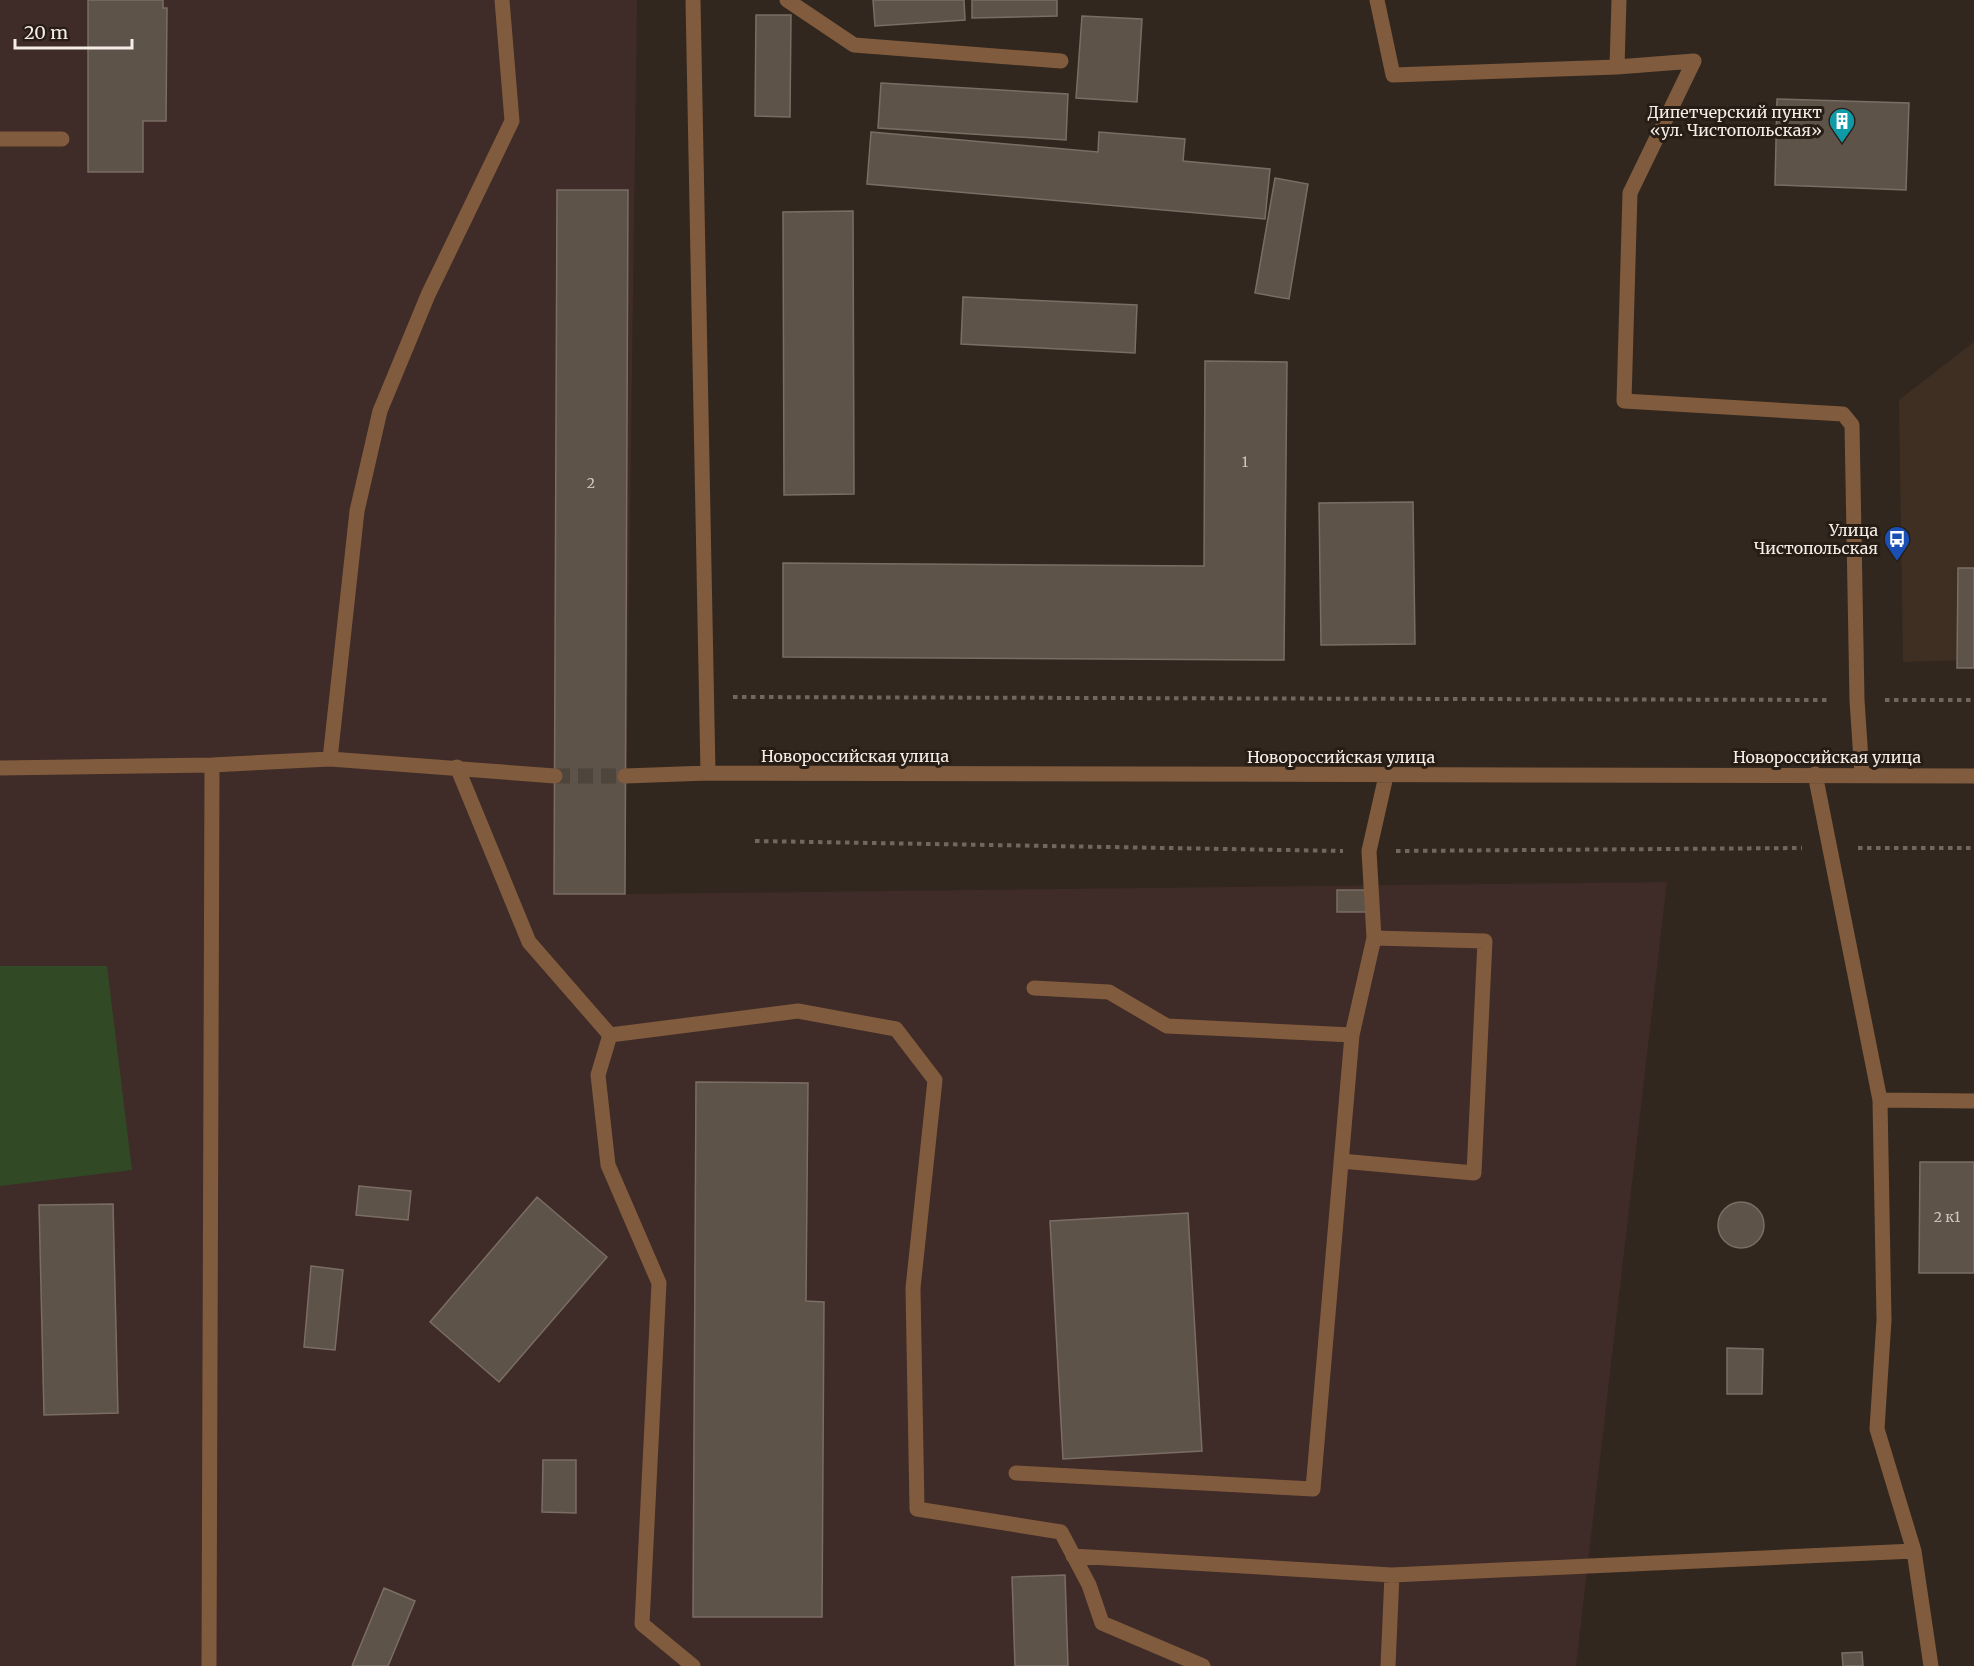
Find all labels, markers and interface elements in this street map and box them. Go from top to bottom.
scale bar [15,12,132,50]
text: 20 m [24,21,68,44]
place label: Дипетчерский пункт «ул. Чистопольская» [1648,102,1822,140]
building icon: Дипетчерский пункт «ул. Чистопольская» [1827,106,1857,144]
house number: 1 [1242,453,1248,471]
house number: 2 [587,474,595,492]
place label: Улица Чистопольская [1754,520,1878,558]
bus stop icon: Улица Чистопольская [1882,524,1912,562]
street label: Новороссийская улица [761,746,949,766]
street label: Новороссийская улица [1247,747,1435,767]
street label: Новороссийская улица [1733,747,1921,767]
house number: 2 к1 [1934,1208,1960,1226]

